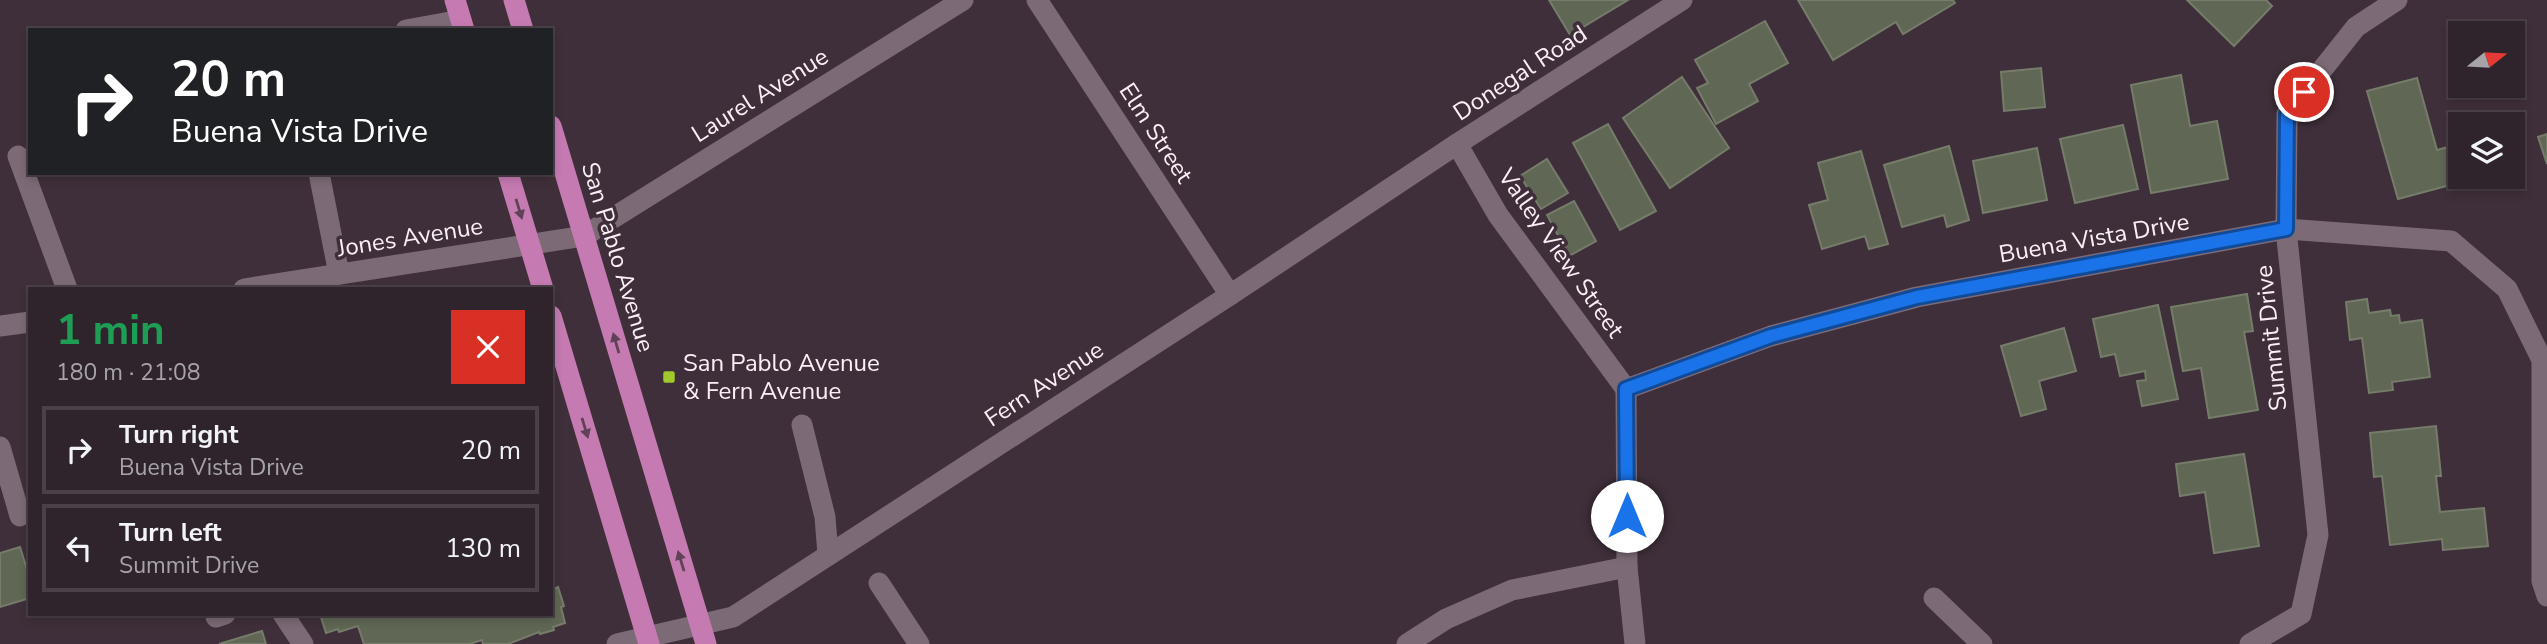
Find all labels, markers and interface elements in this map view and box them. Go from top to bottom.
street label: Donegal Road [1447,18,1593,128]
north arrow [2448,21,2525,98]
map controls [2448,21,2525,189]
street label: Laurel Avenue [686,40,834,150]
text: 20 m [171,46,286,113]
icon: right [56,56,147,147]
pin [2274,62,2334,122]
icon: arrive [2285,73,2323,111]
street label: Elm Street [1112,77,1201,190]
text: Buena Vista Drive [171,110,428,153]
button: layers [2448,112,2525,189]
street label: San Pablo Avenue [574,158,662,356]
street label: Valley View Street [1490,161,1632,344]
one-way arrow [515,199,525,220]
street label: Buena Vista Drive [1996,206,2192,270]
street label: Jones Avenue [334,210,485,264]
street label: Summit Drive [2247,264,2295,412]
text: 1 min [56,302,165,359]
button: close [451,310,525,384]
one-way arrow [610,332,620,353]
street label: Fern Avenue [978,334,1110,434]
place label: San Pablo Avenue & Fern Avenue [683,347,880,407]
text: 180 m · 21:08 [56,357,201,388]
marker: San Pablo Avenue & Fern Avenue [661,369,677,385]
text: Turn right [119,417,238,452]
one-way arrow [580,418,590,439]
icon: right [60,431,98,469]
text: 20 m [461,433,521,468]
text: Buena Vista Drive [119,452,304,483]
position arrow [1590,479,1664,553]
text: Turn left [119,515,222,550]
icon: left [60,529,98,567]
text: 130 m [445,531,521,566]
text: Summit Drive [119,550,259,581]
one-way arrow [676,550,686,571]

